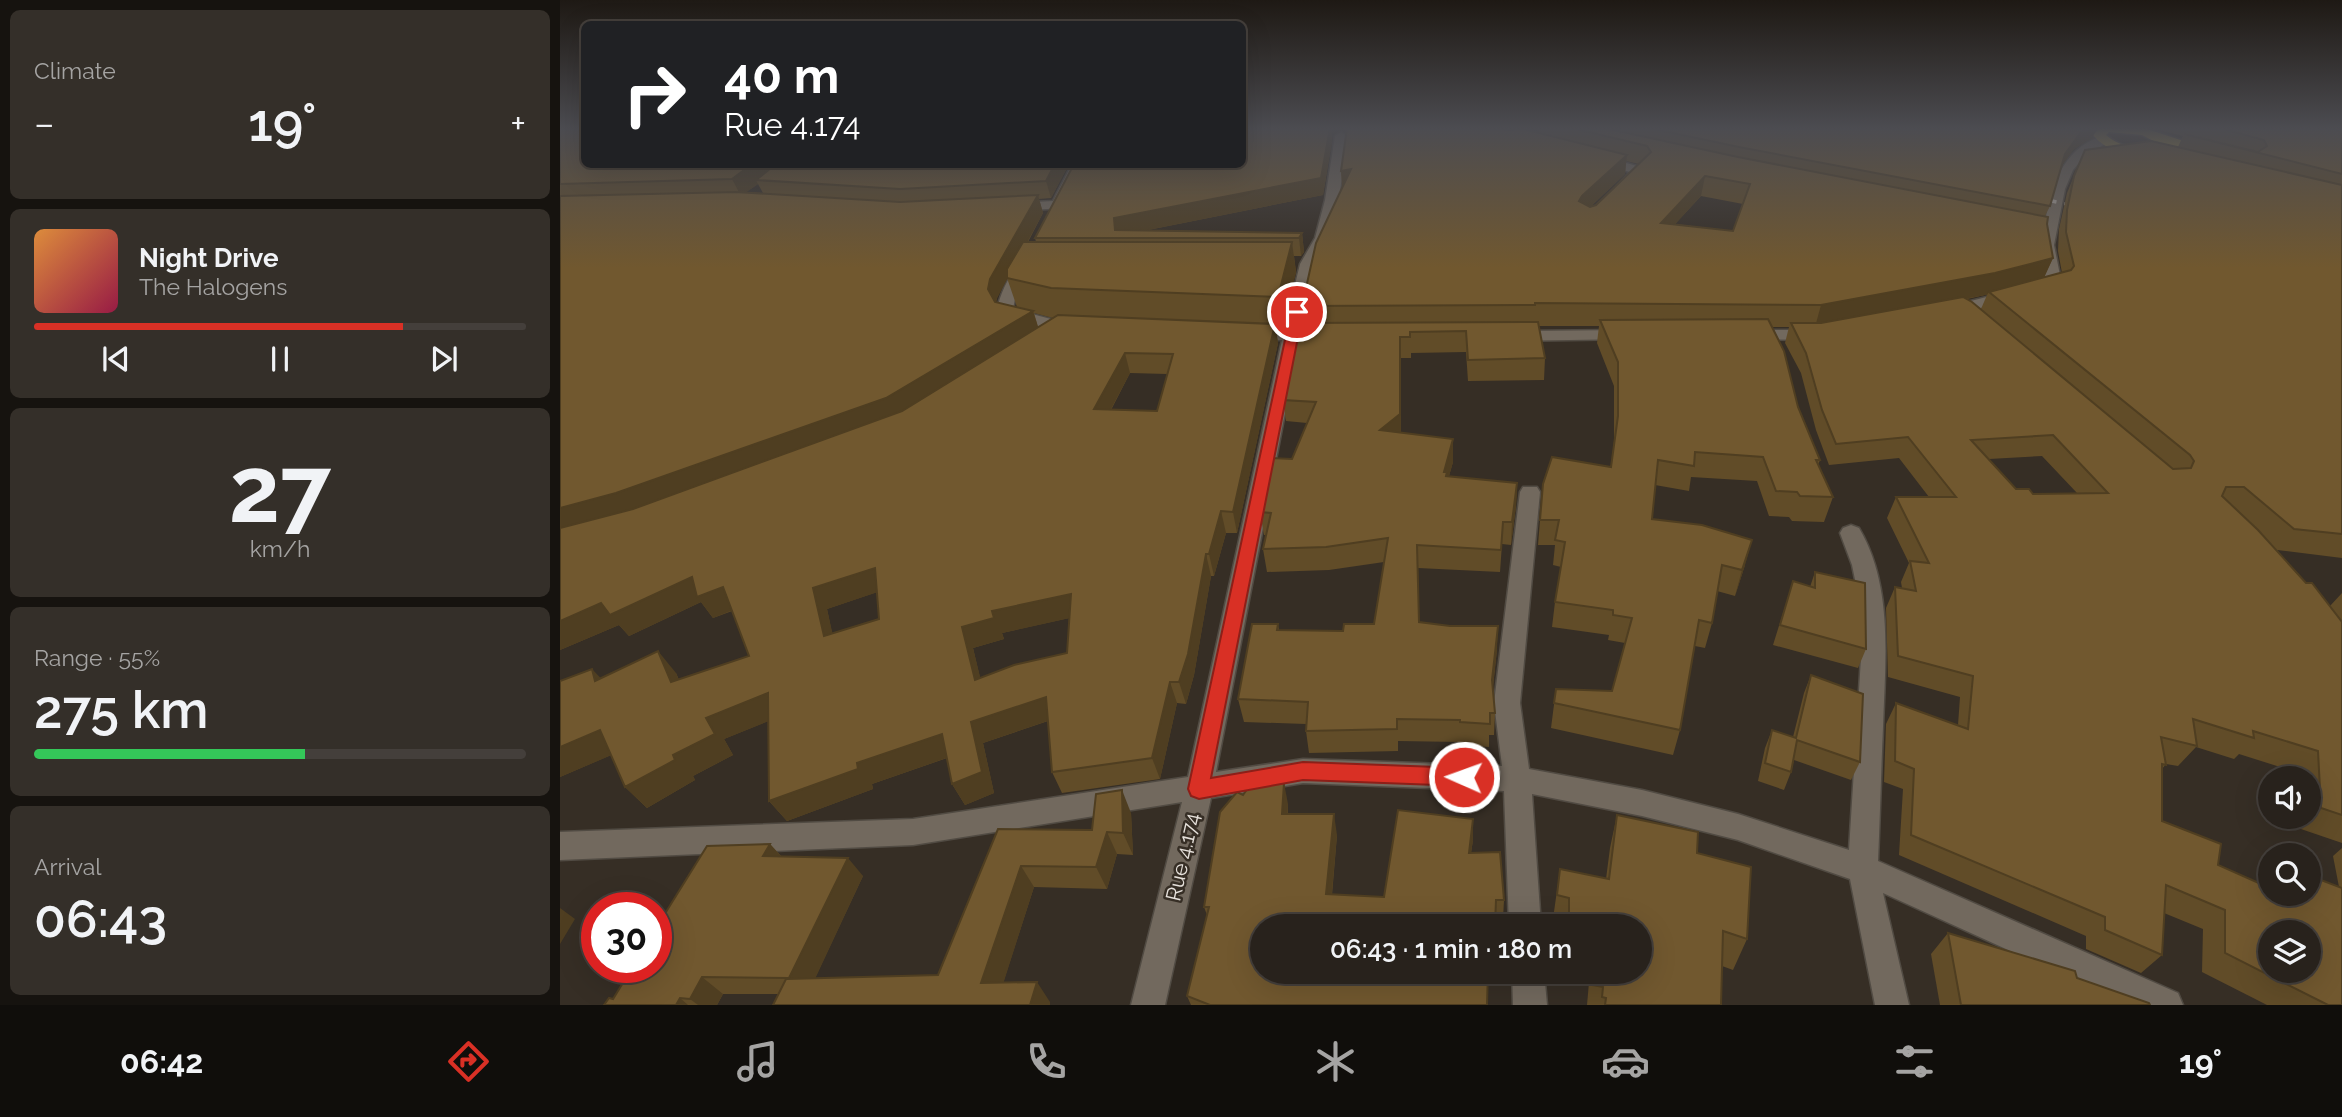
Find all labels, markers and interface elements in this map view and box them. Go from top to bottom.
text: 40 m [724,47,839,104]
icon: right [609,49,700,140]
text: Climate [34,57,116,84]
text: 19° [248,92,316,153]
text: − [34,101,54,146]
text: + [510,101,526,146]
text: Rue 4.174 [724,106,861,143]
text: Night Drive [139,243,278,273]
text: The Halogens [139,273,287,300]
pin [1267,282,1327,342]
icon: arrive [1278,293,1316,331]
icon: previous [97,340,135,378]
icon: pause [261,340,299,378]
icon: next [425,340,463,378]
text: 27 [229,436,331,543]
text: km/h [250,535,310,562]
text: Range · 55% [34,644,160,671]
text: 275 km [34,679,209,740]
position arrow [1427,740,1501,814]
map controls [2258,766,2321,983]
button: sound [2258,766,2321,829]
street label: Rue 4.174 [1160,810,1205,903]
button: search [2258,843,2321,906]
text: Arrival [34,853,101,880]
text: 06:43 [34,888,167,949]
speed limit sign: 30 [581,892,672,983]
button: layers [2258,920,2321,983]
text: 06:43 · 1 min · 180 m [1330,934,1572,964]
icon: directions [444,1037,493,1086]
icon: music [733,1037,782,1086]
icon: phone [1022,1037,1071,1086]
icon: climate [1311,1037,1360,1086]
icon: car [1601,1037,1650,1086]
icon: filters [1890,1037,1939,1086]
text: 06:42 [120,1043,203,1080]
text: 19° [2179,1043,2222,1080]

